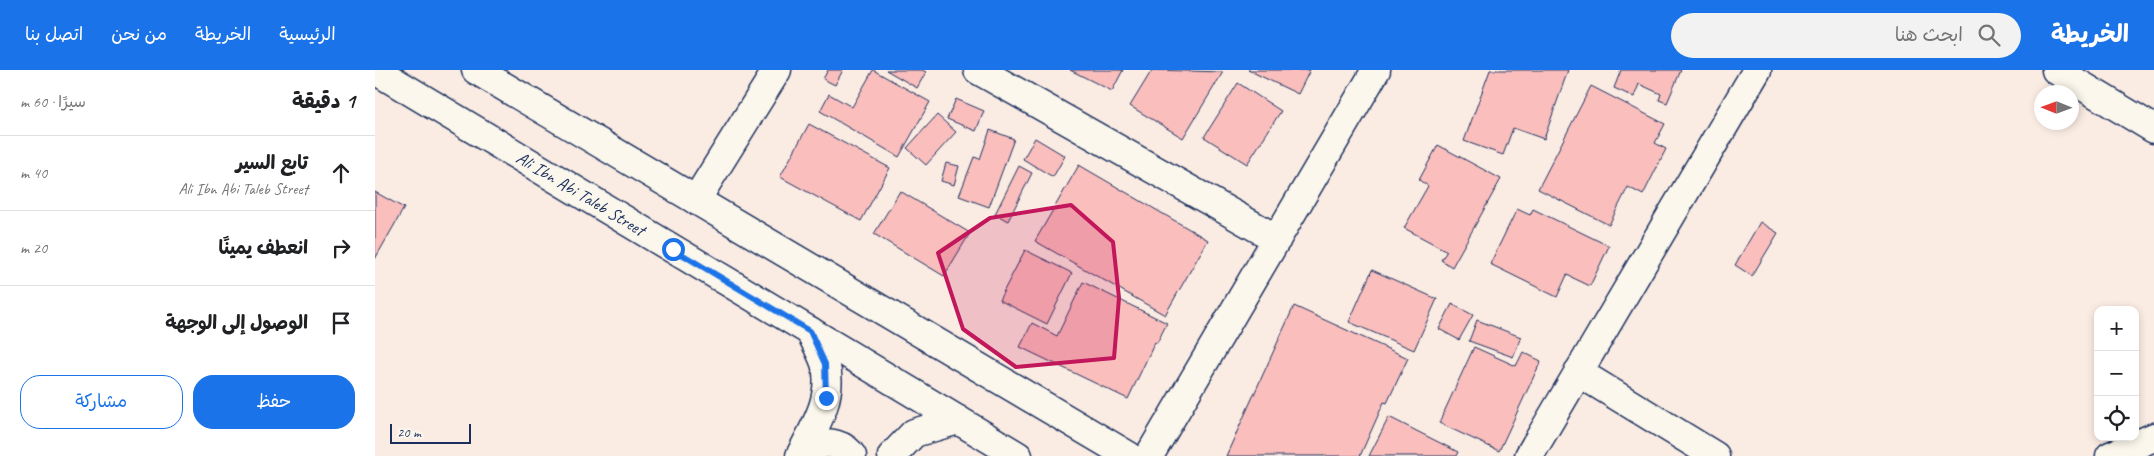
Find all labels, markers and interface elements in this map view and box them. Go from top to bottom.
search box [1671,13,2021,58]
text: الخريطة [2051,19,2129,49]
icon: search [1975,21,2003,49]
text: اتصل بنا [25,23,83,45]
text: من نحن [111,23,167,45]
text: الخريطة [195,23,251,45]
text: الرئيسية [279,23,336,45]
text: ابحث هنا [1895,23,1963,47]
north arrow [2034,85,2079,130]
text: 1 دقيقة [292,88,355,114]
text: سيرًا · 60 m [20,92,86,112]
street label: Ali Ibn Abi Taleb Street [513,147,652,242]
text: تابع السير [236,151,308,175]
icon: ahead [327,159,355,187]
text: 40 m [20,163,47,183]
text: Ali Ibn Abi Taleb Street [178,179,308,199]
icon: right [327,234,355,262]
text: انعطف يمينًا [219,236,308,260]
text: 20 m [20,238,47,258]
route start [662,238,685,261]
map controls [2094,306,2139,441]
button: + [2094,306,2139,351]
icon: arrive [327,309,355,337]
text: الوصول إلى الوجهة [165,311,308,335]
button: − [2094,351,2139,396]
button: مشاركة [20,375,183,429]
button: حفظ [193,375,355,429]
route end [815,387,838,410]
button: locate [2094,396,2139,441]
scale bar [390,421,471,444]
text: 20 m [397,424,421,441]

